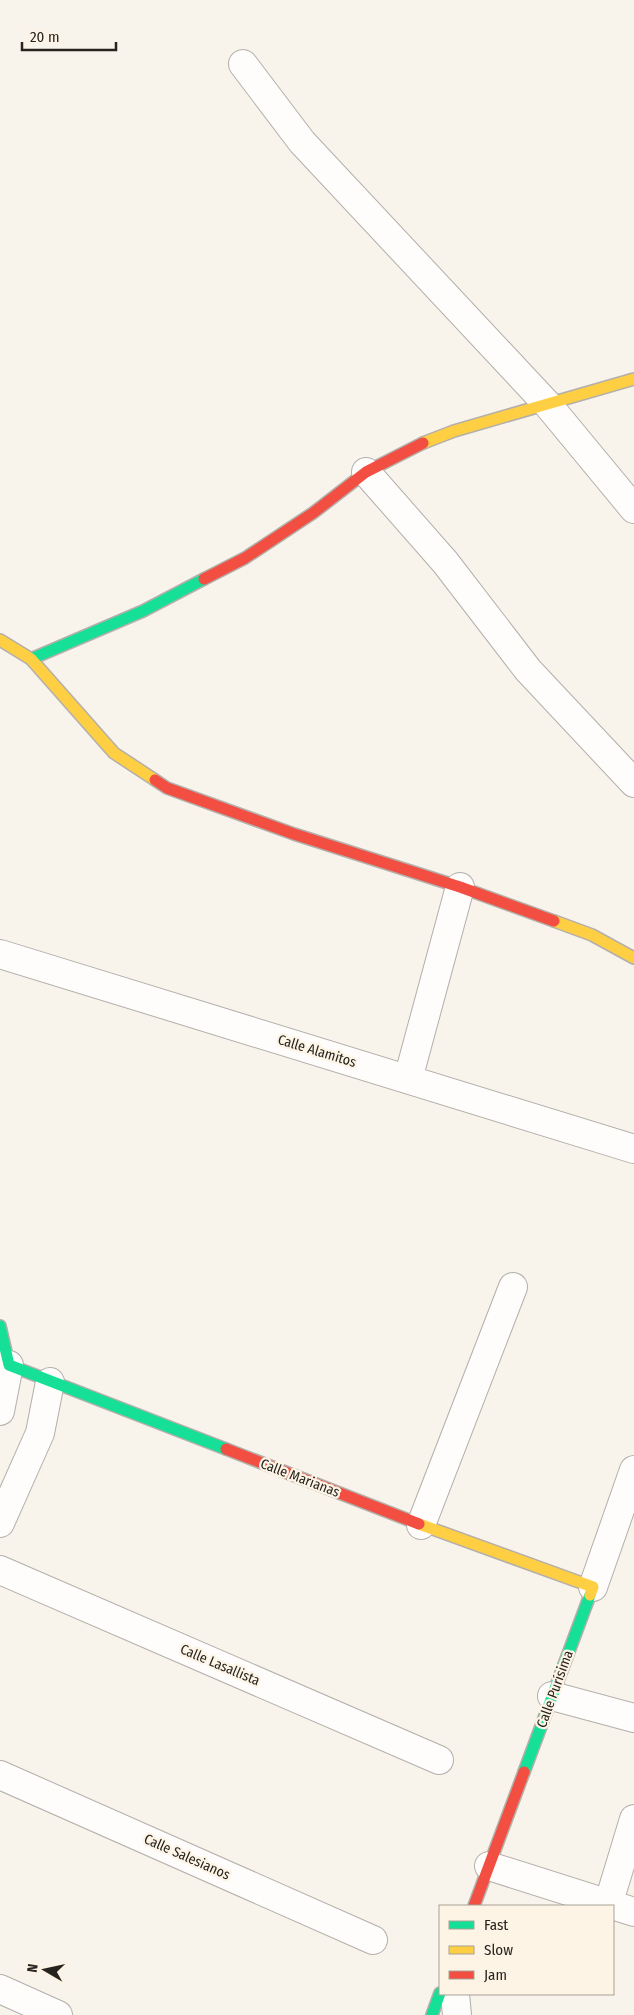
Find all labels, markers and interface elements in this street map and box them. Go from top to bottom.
scale bar [22,20,116,52]
text: 20 m [30,28,60,46]
street label: Calle Alamitos [276,1031,358,1071]
street label: Calle Marianas [258,1455,342,1501]
street label: Calle Lasallista [178,1641,263,1689]
street label: Calle Purísima [533,1648,577,1730]
street label: Calle Salesianos [141,1830,233,1884]
legend [439,1905,614,1995]
text: Fast [484,1916,508,1934]
text: Slow [484,1941,513,1959]
north arrow [20,1945,70,1995]
text: N [24,1963,42,1974]
text: Jam [484,1966,507,1984]

